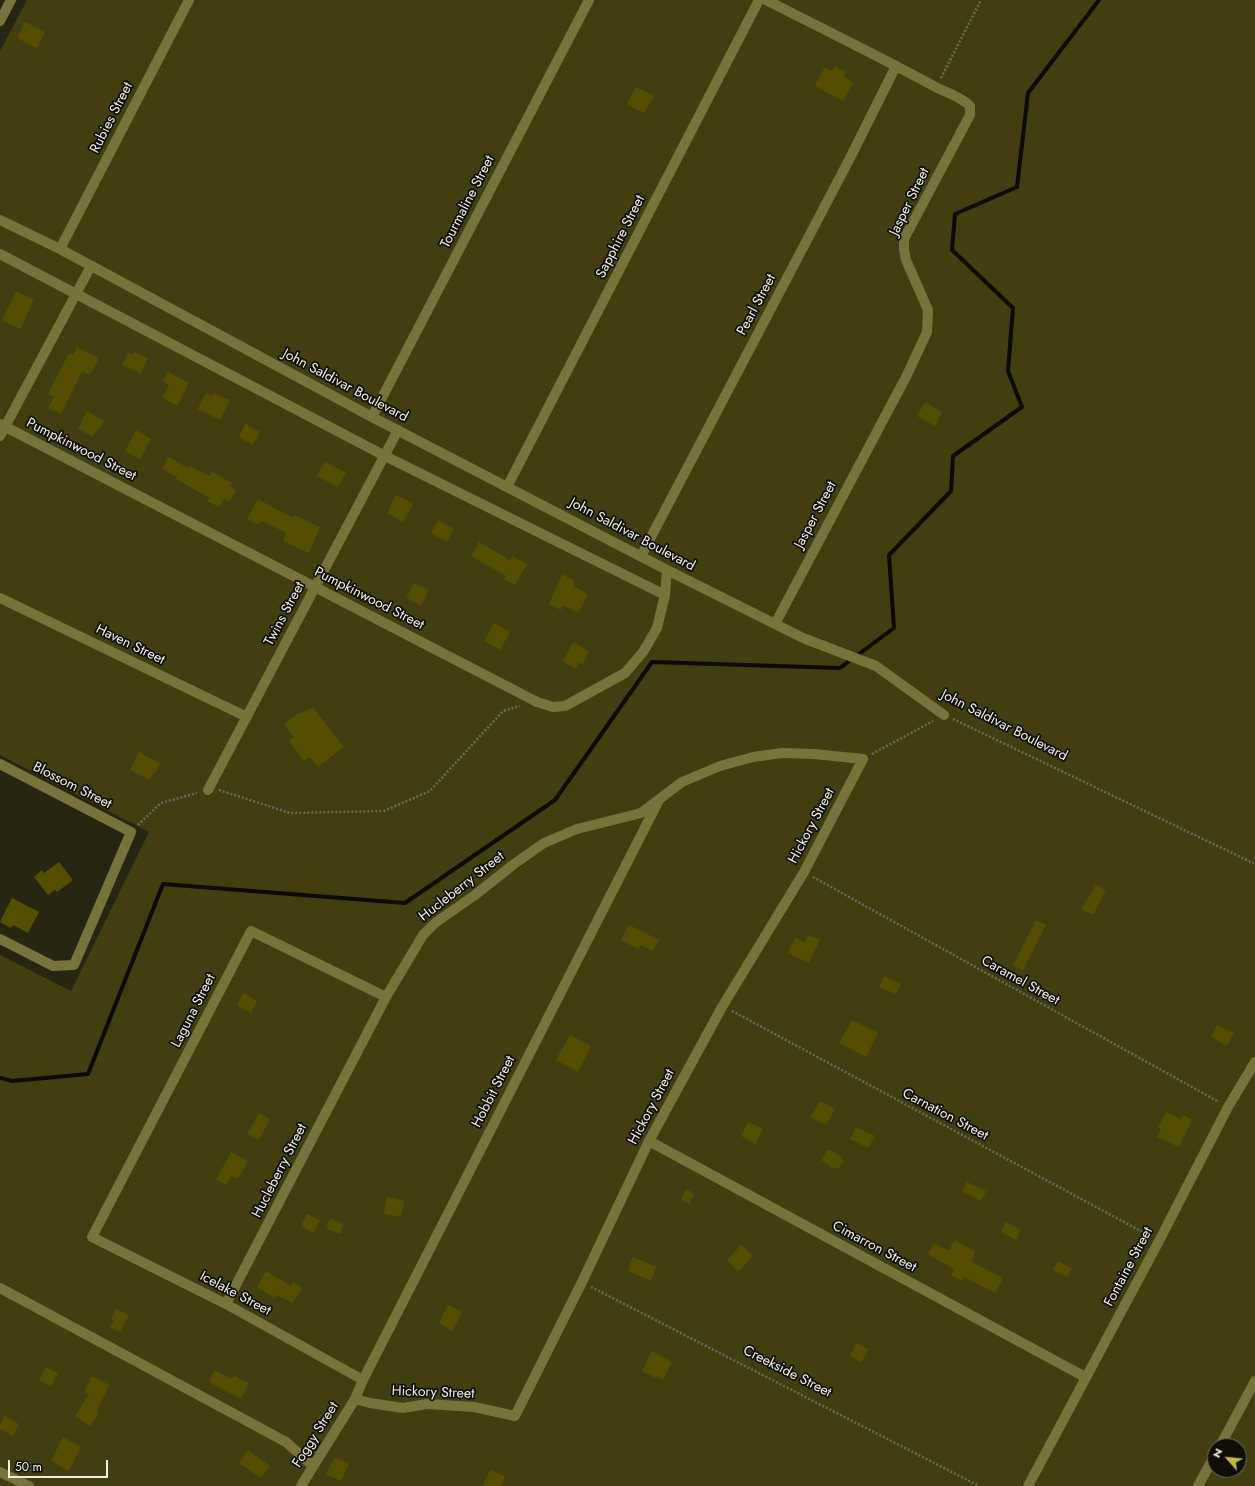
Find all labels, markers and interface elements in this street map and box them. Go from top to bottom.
street label: Rubies Street [87,80,137,156]
street label: Tourmaline Street [437,153,499,251]
street label: Jasper Street [886,165,934,239]
street label: Sapphire Street [593,193,649,281]
street label: Pearl Street [734,272,780,338]
street label: John Saldivar Boulevard [279,346,411,426]
street label: Pumpkinwood Street [23,415,139,485]
street label: Jasper Street [791,479,841,551]
street label: John Saldivar Boulevard [566,495,698,575]
street label: Pumpkinwood Street [311,564,427,634]
street label: Twins Street [261,579,309,649]
street label: Haven Street [93,621,167,669]
street label: John Saldivar Boulevard [938,687,1070,765]
street label: Blossom Street [30,759,114,813]
street label: Hickory Street [785,785,839,867]
street label: Hucleberry Street [416,849,508,925]
street label: Caramel Street [978,953,1062,1009]
street label: Laguna Street [168,972,220,1050]
street label: Hobbit Street [469,1053,519,1131]
street label: Hickory Street [625,1066,679,1148]
street label: Carnation Street [899,1085,991,1145]
street label: Hucleberry Street [249,1121,311,1221]
street label: Cimarron Street [829,1218,919,1276]
street label: Fontaine Street [1101,1224,1157,1310]
street label: Icelake Street [197,1268,273,1320]
street label: Creekside Street [740,1343,834,1401]
street label: Hickory Street [391,1383,475,1403]
street label: Foggy Street [289,1399,343,1471]
north arrow [1207,1438,1247,1478]
text: N [1208,1445,1226,1461]
scale bar [10,1452,110,1478]
text: 50 m [15,1458,42,1476]

